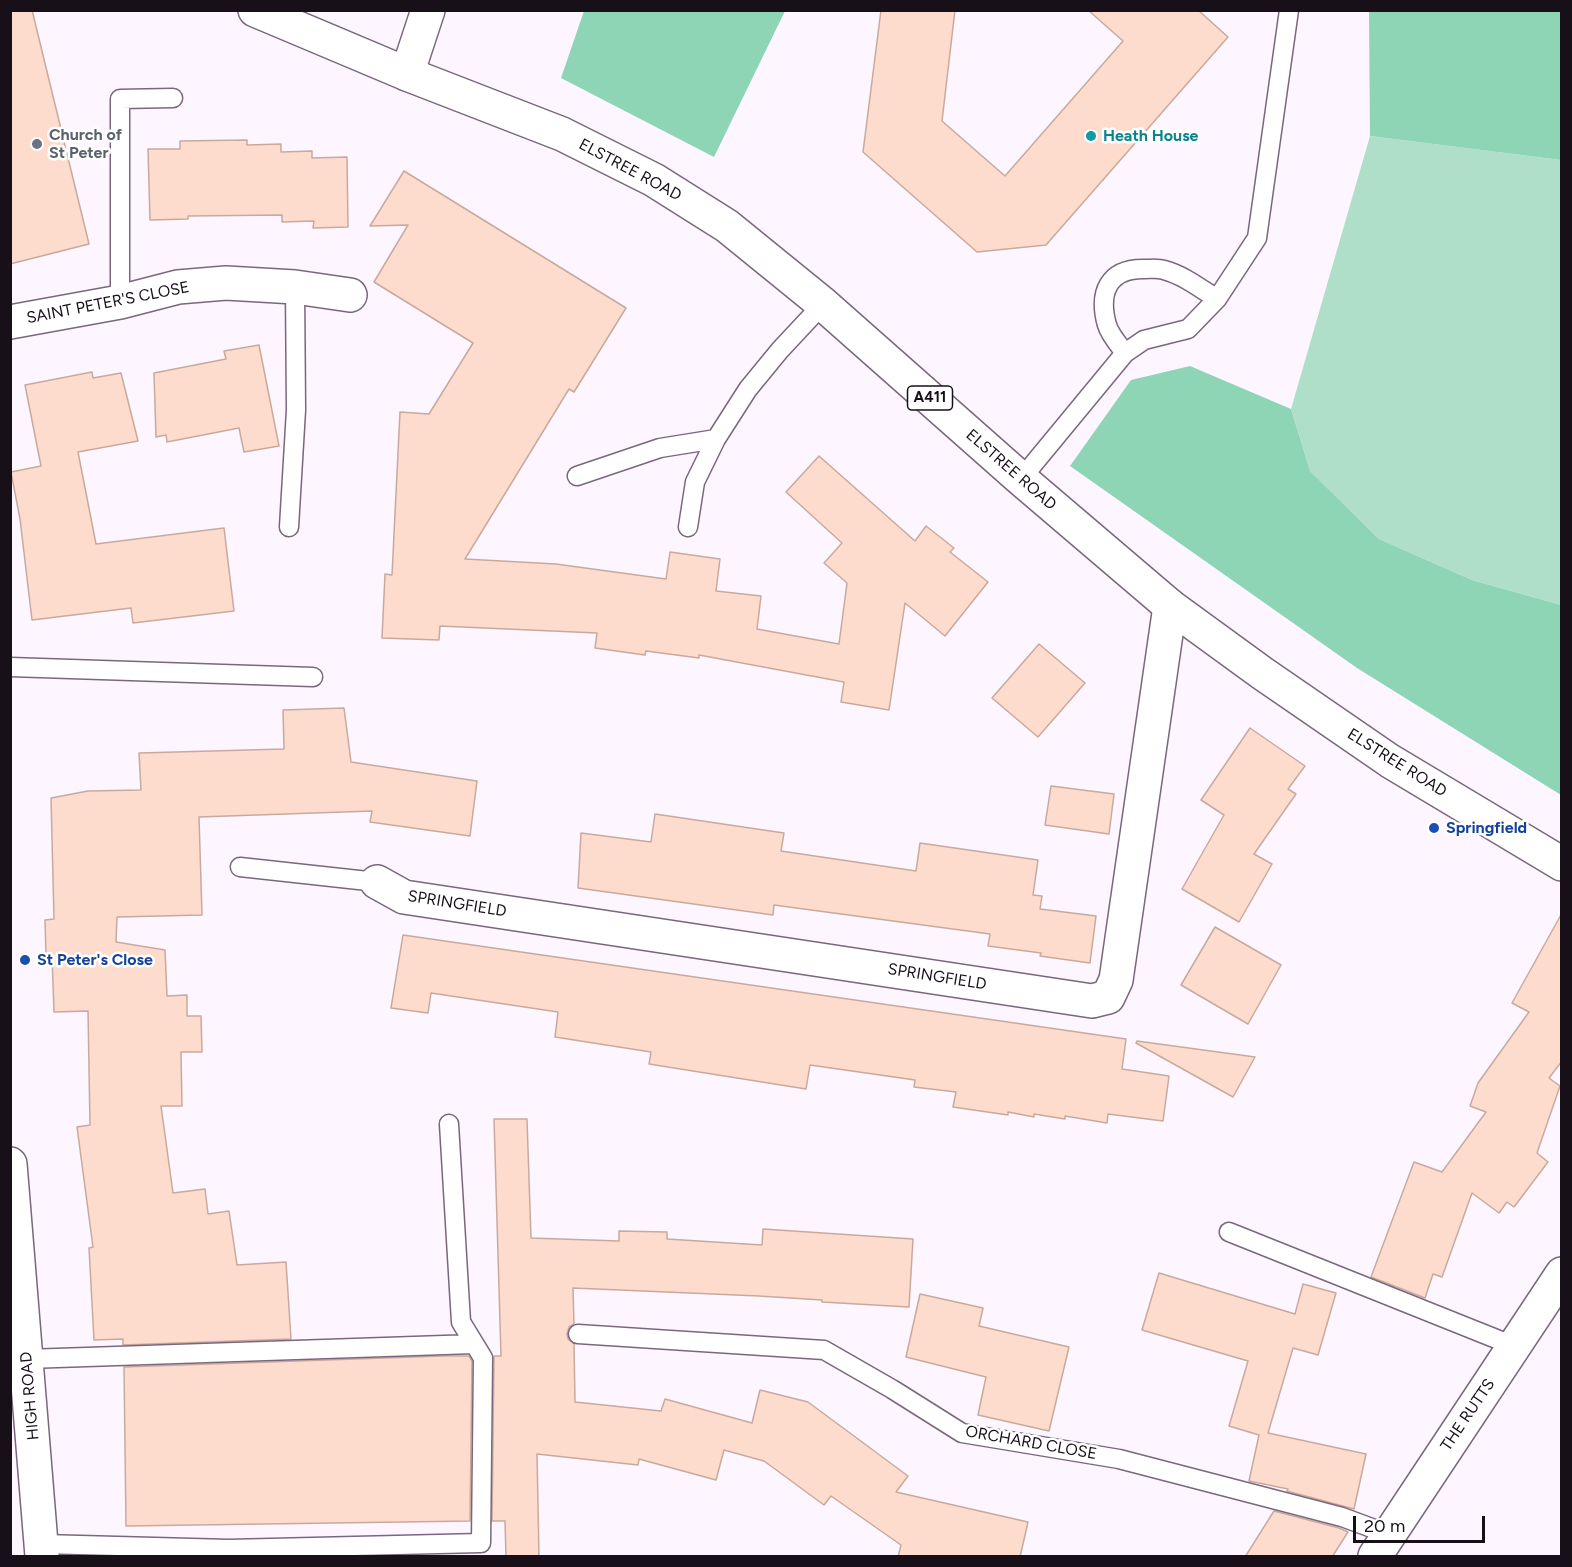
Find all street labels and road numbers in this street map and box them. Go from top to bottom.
street label: ELSTREE ROAD [575,135,685,205]
street label: SAINT PETER'S CLOSE [25,278,191,328]
road number: A411 [908,386,952,410]
street label: ELSTREE ROAD [962,425,1060,515]
street label: ELSTREE ROAD [1344,725,1450,801]
street label: SPRINGFIELD [406,887,508,921]
street label: SPRINGFIELD [886,960,988,994]
street label: HIGH ROAD [17,1351,43,1441]
street label: THE RUTTS [1437,1375,1499,1455]
street label: ORCHARD CLOSE [964,1422,1098,1464]

